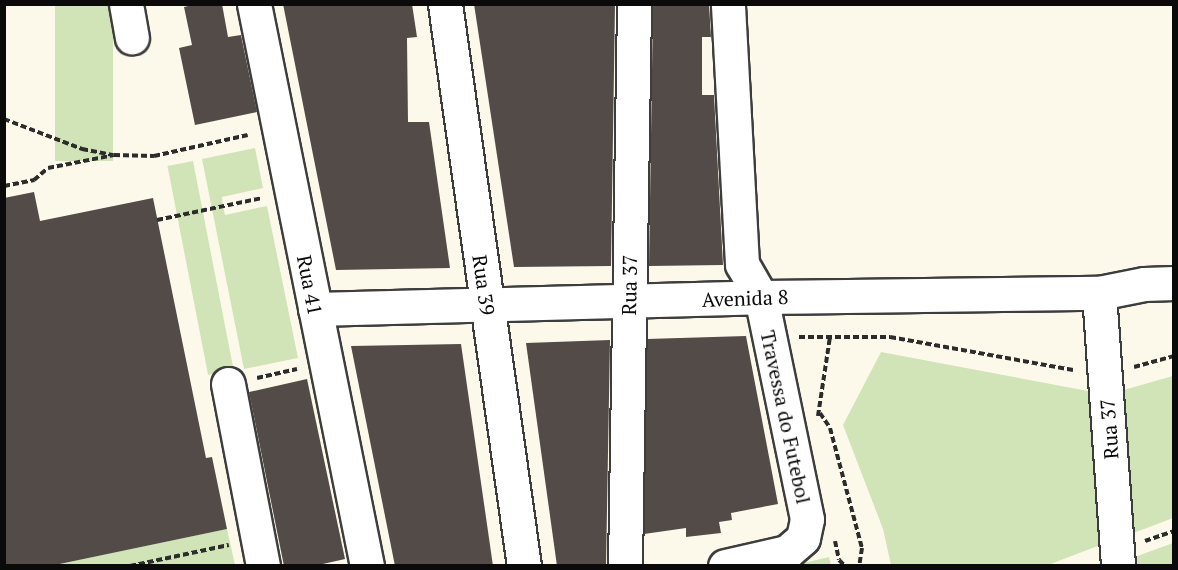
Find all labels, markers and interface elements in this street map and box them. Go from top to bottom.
street label: Rua 41 [292,253,328,317]
street label: Rua 39 [468,253,500,317]
street label: Rua 37 [616,255,642,315]
street label: Avenida 8 [701,284,789,312]
street label: Travessa do Futebol [756,328,816,506]
street label: Rua 37 [1095,398,1123,460]

